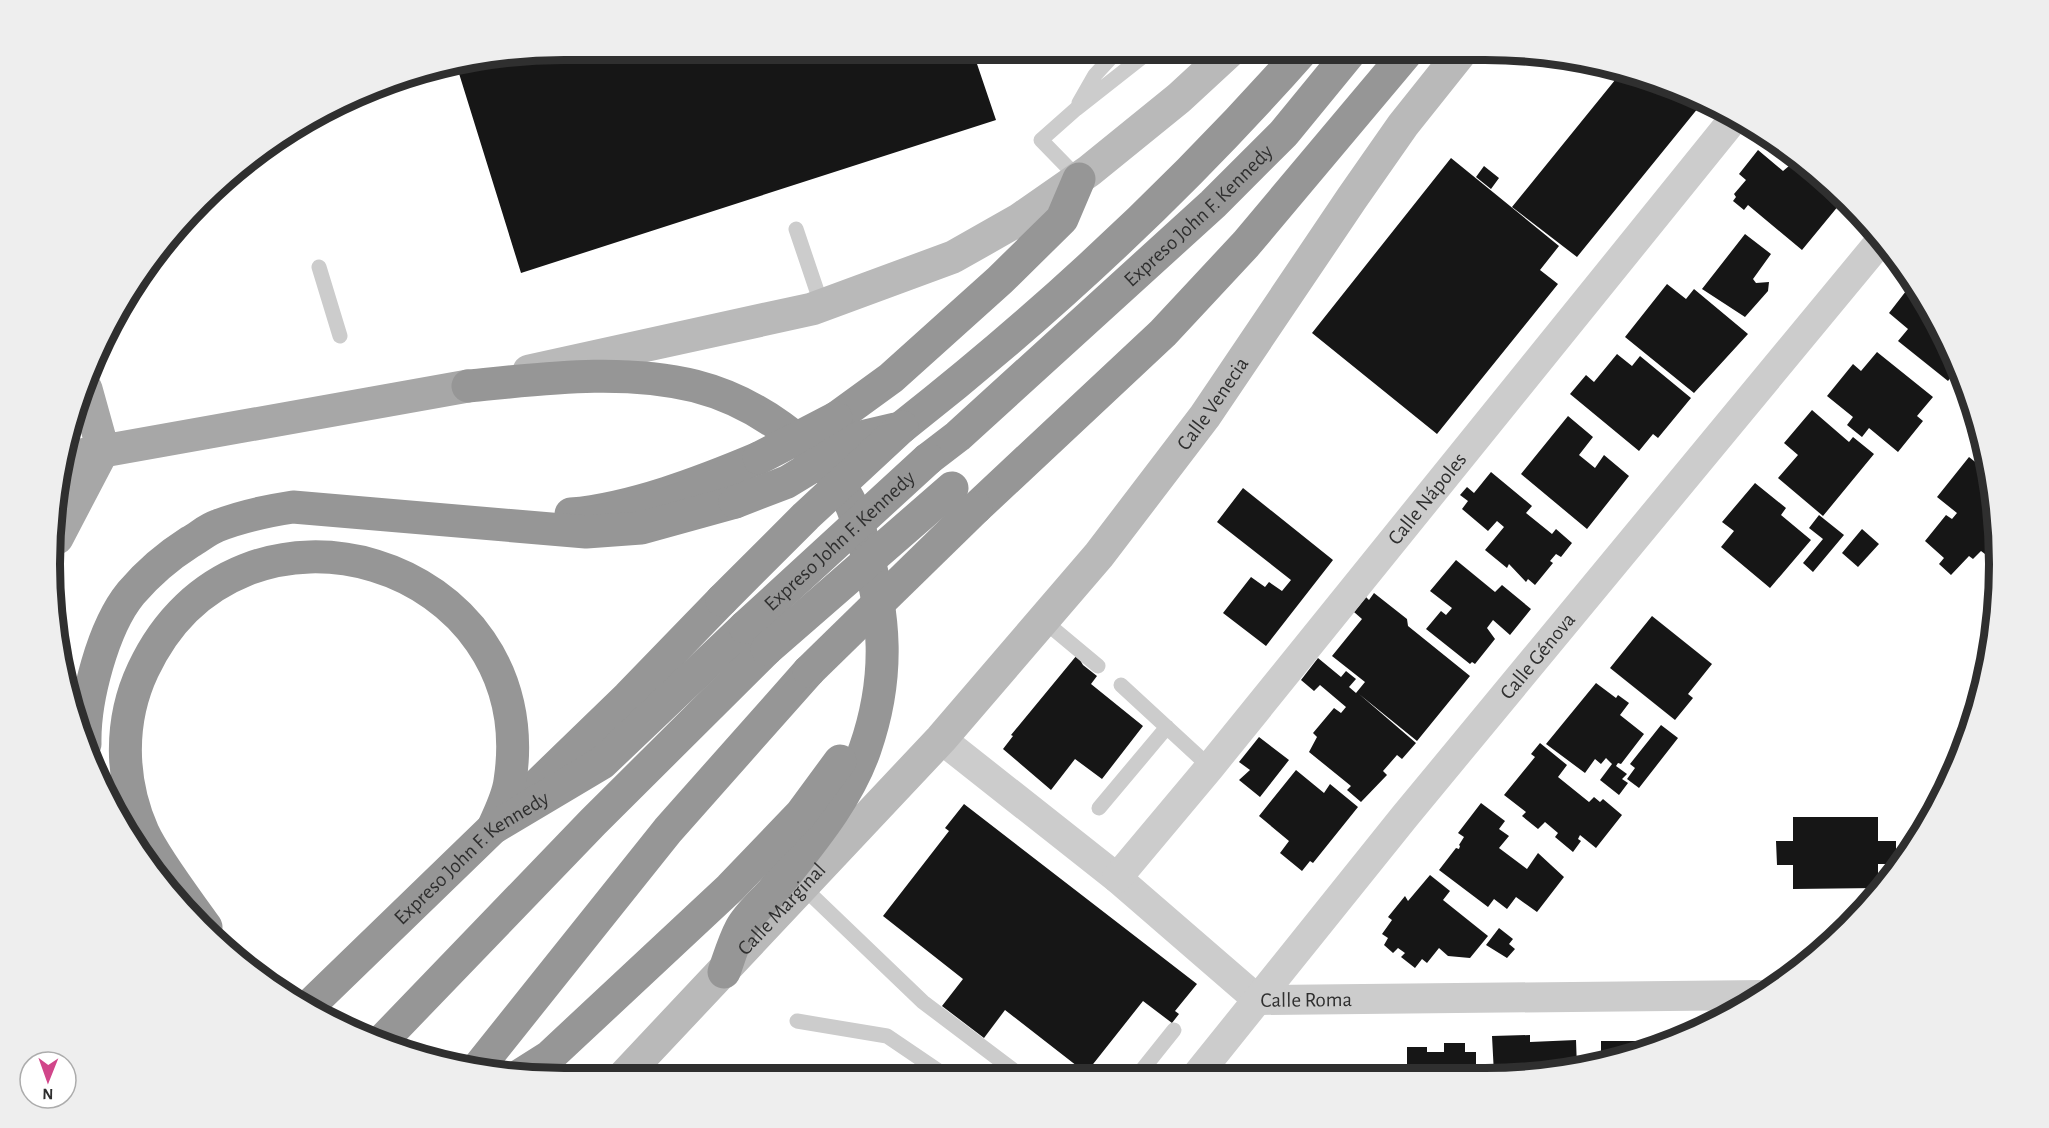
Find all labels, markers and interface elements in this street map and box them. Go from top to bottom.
street label: Expreso John F. Kennedy [1120,141,1277,291]
street label: Calle Venecia [1173,353,1253,454]
street label: Calle Nápoles [1384,449,1471,549]
street label: Expreso John F. Kennedy [760,467,919,615]
street label: Calle Génova [1496,609,1580,703]
street label: Expreso John F. Kennedy [390,787,553,929]
street label: Calle Marginal [734,859,830,959]
street label: Calle Roma [1260,989,1353,1011]
north arrow [18,1050,78,1110]
text: N [42,1086,53,1102]

